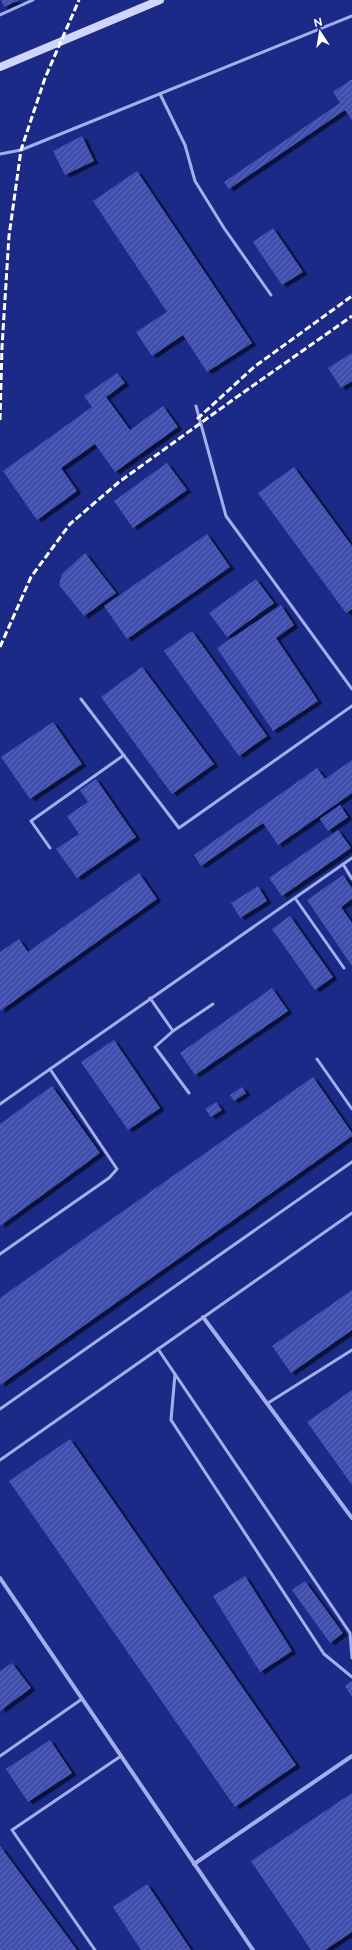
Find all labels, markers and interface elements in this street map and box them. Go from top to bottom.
north arrow [300,12,340,52]
text: N [313,15,323,30]

